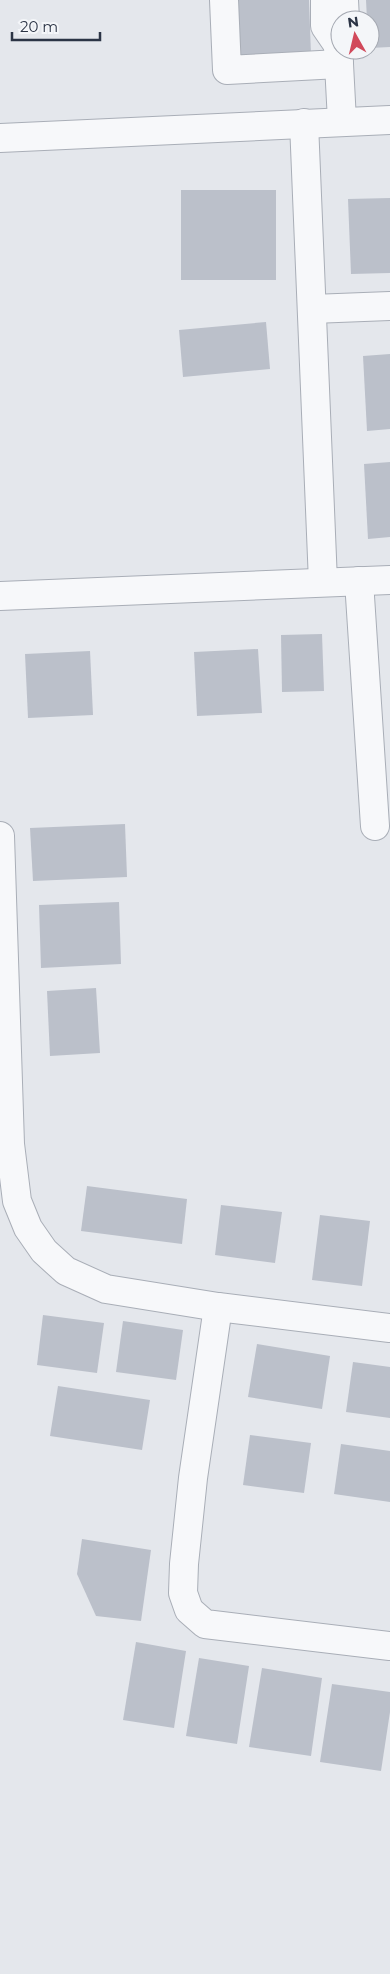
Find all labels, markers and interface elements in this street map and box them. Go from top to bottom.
scale bar [12,10,100,42]
north arrow [330,10,380,60]
text: N [346,12,360,32]
text: 20 m [20,17,58,36]

